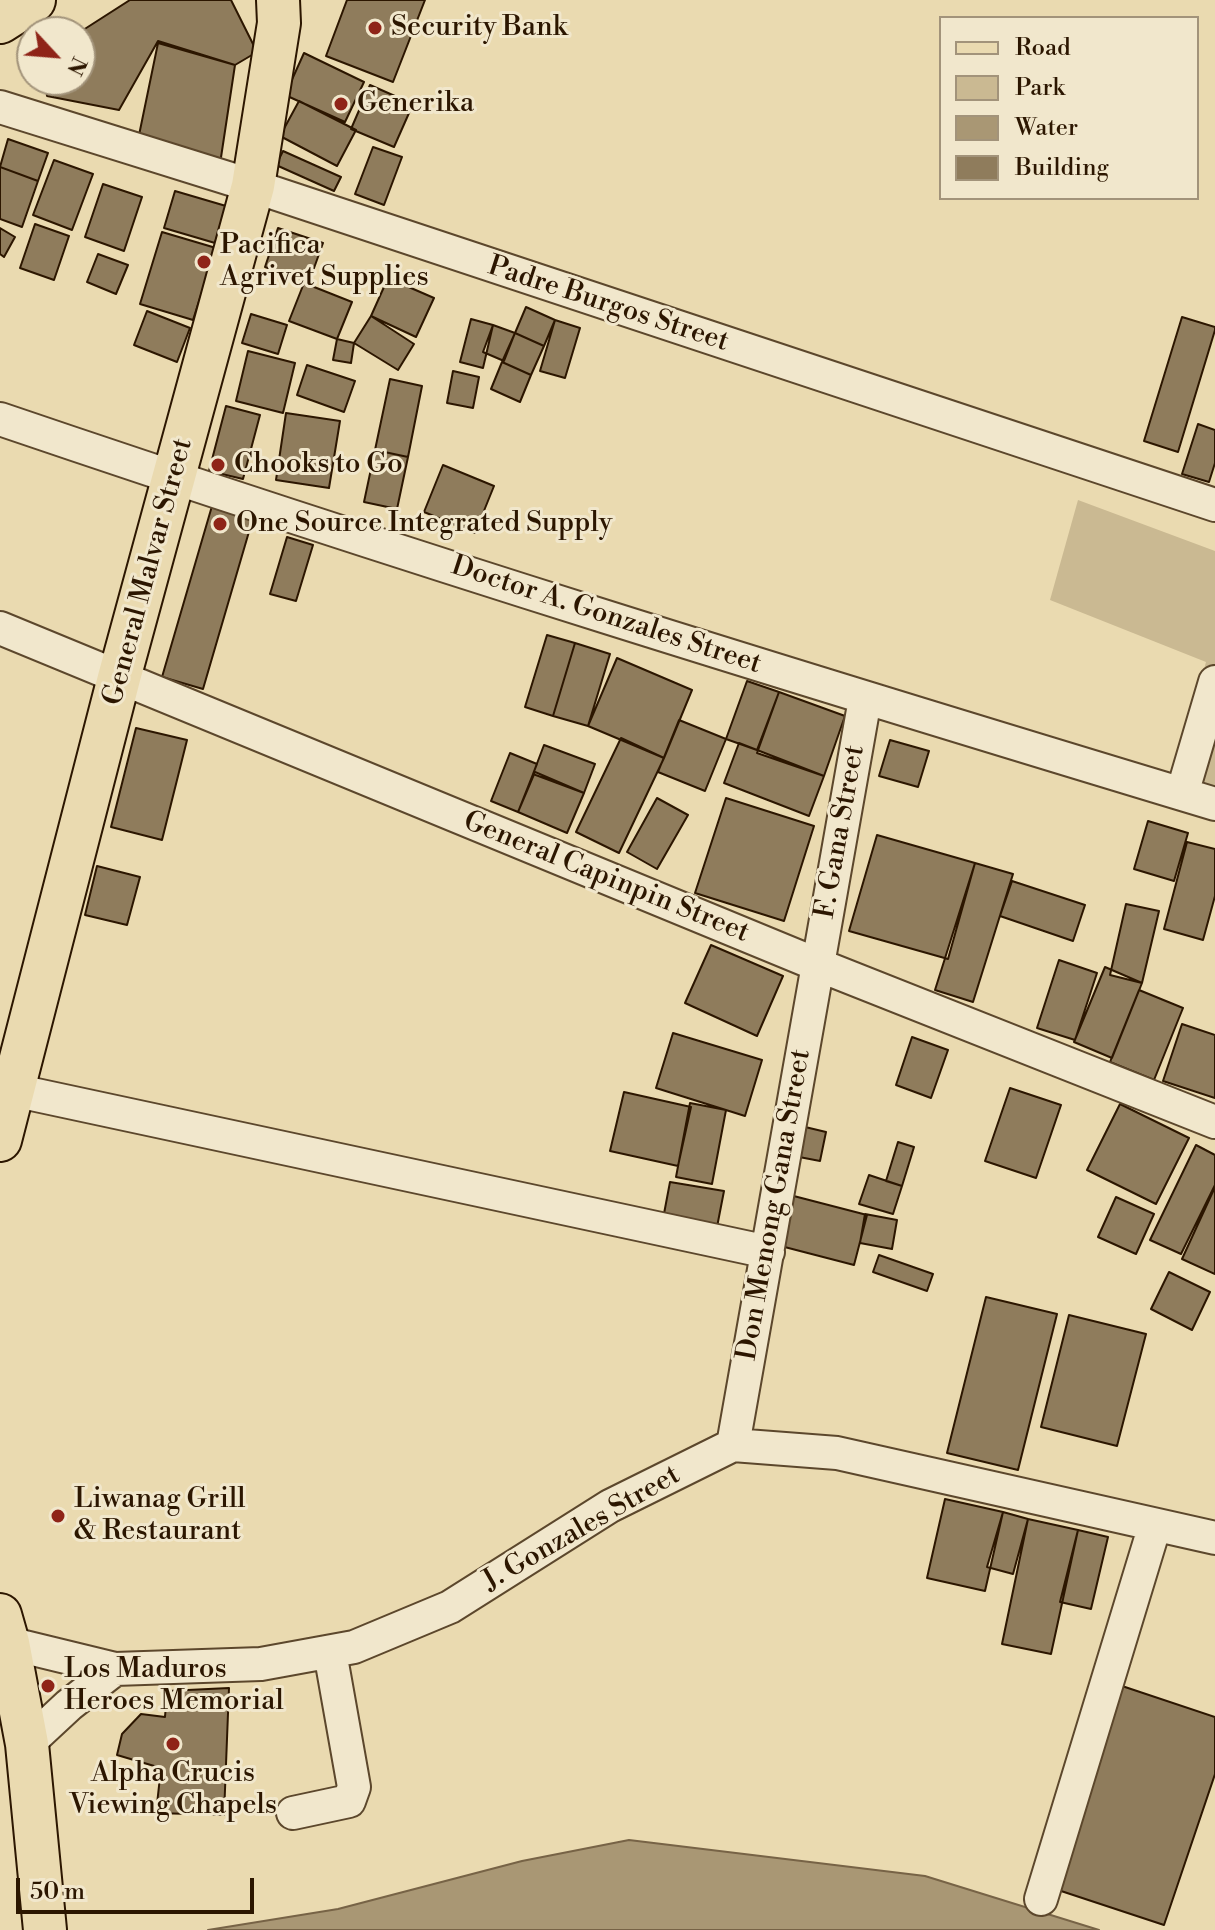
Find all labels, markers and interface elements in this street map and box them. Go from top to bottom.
place label: Security Bank [391,11,567,45]
north arrow [16,16,96,96]
legend [939,16,1199,200]
marker: Security Bank [366,19,384,37]
text: Road [1015,33,1071,63]
text: N [60,52,92,80]
text: Park [1015,73,1065,103]
place label: Generika [357,87,474,121]
marker: Generika [332,95,350,113]
text: Water [1015,113,1078,143]
text: Building [1015,153,1109,183]
place label: Pacifica Agrivet Supplies [220,229,429,295]
street label: Padre Burgos Street [483,250,733,360]
marker: Pacifica Agrivet Supplies [195,253,213,271]
street label: General Malvar Street [97,435,201,709]
place label: Chooks to Go [234,448,403,482]
marker: Chooks to Go [209,456,227,474]
place label: One Source Integrated Supply [236,507,612,541]
marker: One Source Integrated Supply [211,515,229,533]
street label: Doctor A. Gonzales Street [447,550,765,682]
street label: F. Gana Street [809,743,873,921]
street label: General Capinpin Street [458,805,754,951]
street label: Don Menong Gana Street [731,1047,819,1363]
street label: J. Gonzales Street [478,1459,686,1599]
place label: Liwanag Grill & Restaurant [74,1483,246,1549]
marker: Liwanag Grill & Restaurant [49,1507,67,1525]
place label: Los Maduros Heroes Memorial [64,1653,284,1719]
marker: Los Maduros Heroes Memorial [39,1677,57,1695]
marker: Alpha Crucis Viewing Chapels [164,1735,182,1753]
place label: Alpha Crucis Viewing Chapels [69,1757,277,1823]
scale bar [20,1862,258,1912]
text: 50 m [30,1877,85,1907]

